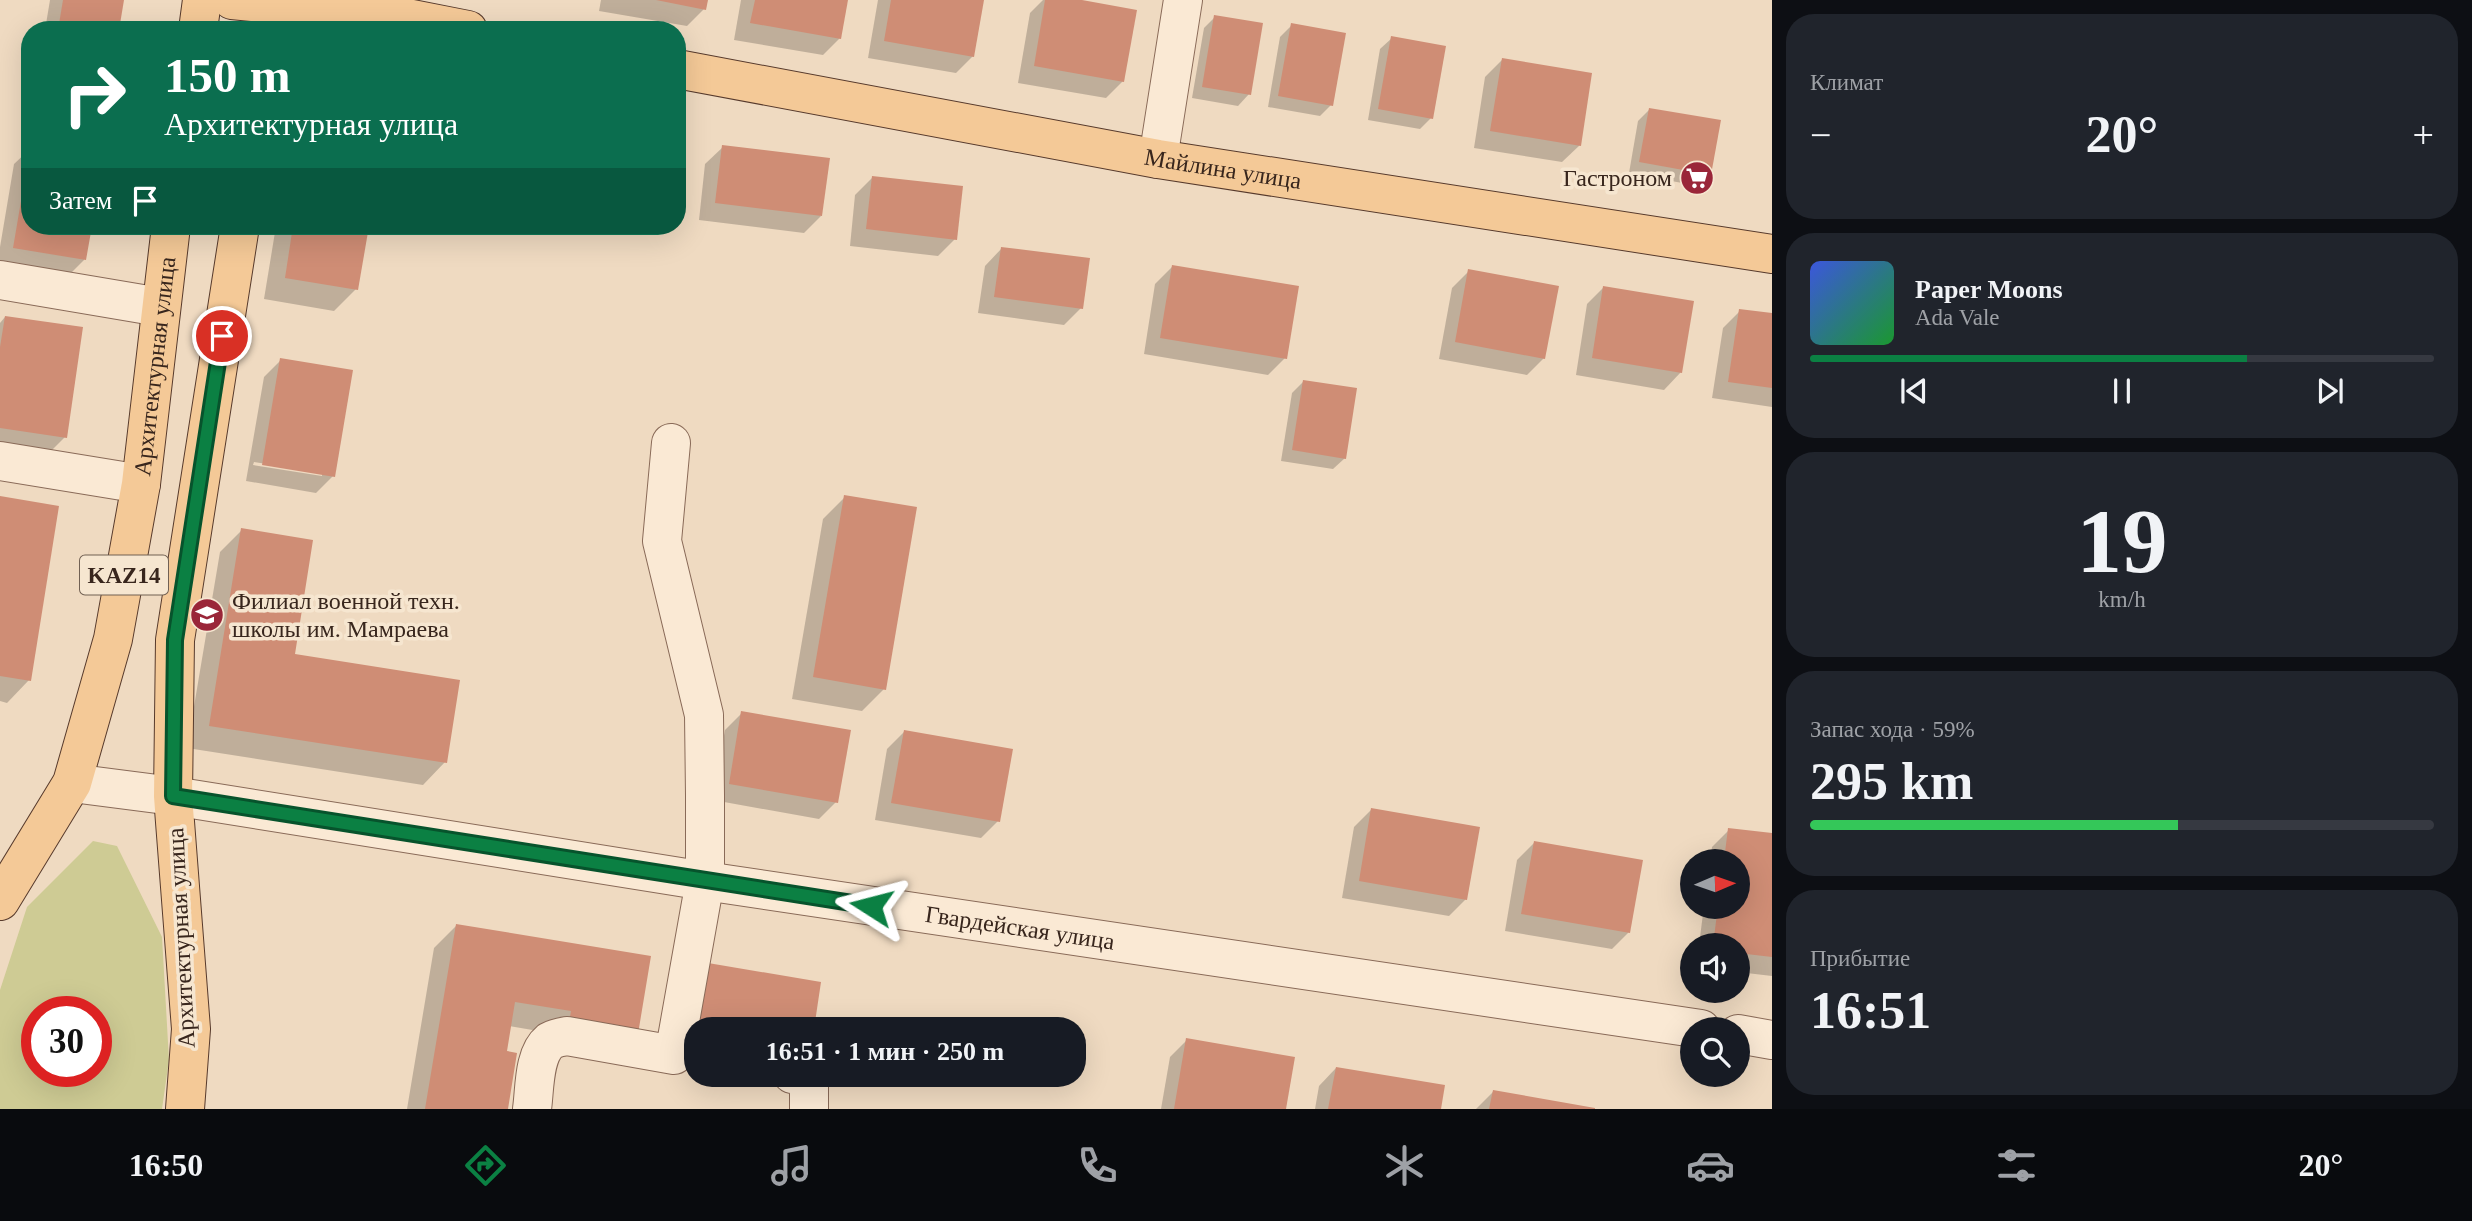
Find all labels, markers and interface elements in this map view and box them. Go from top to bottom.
text: 150 m [164,48,291,103]
icon: right [49,49,140,140]
text: Климат [1810,70,1883,95]
text: Архитектурная улица [164,106,458,142]
text: 20° [2086,106,2158,163]
text: − [1810,114,1831,156]
text: + [2413,114,2434,156]
street label: Майлина улица [1142,144,1304,194]
supermarket icon: Гастроном [1678,159,1716,197]
place label: Гастроном [1563,165,1672,191]
icon: arrive [126,182,164,220]
text: Затем [49,186,112,215]
street label: Архитектурная улица [129,255,180,477]
text: Paper Moons [1915,275,2063,304]
text: Ada Vale [1915,305,2000,330]
pin [192,306,252,366]
icon: arrive [203,317,241,355]
icon: previous [1895,372,1933,410]
icon: pause [2103,372,2141,410]
icon: next [2311,372,2349,410]
text: 19 [2077,491,2168,592]
road number: KAZ14 [80,555,168,594]
text: km/h [2098,587,2146,612]
place label: Филиал военной техн. школы им. Мамраева [232,588,460,642]
school or university icon: Филиал военной техн. школы им. Мамраева [188,596,226,634]
text: Запас хода · 59% [1810,717,1975,742]
text: 295 km [1810,753,1973,810]
street label: Архитектурная улица [162,827,200,1049]
north arrow [1680,849,1750,919]
map controls [1680,849,1750,1087]
position arrow [834,869,908,943]
street label: Гвардейская улица [924,901,1117,955]
button: sound [1680,933,1750,1003]
text: Прибытие [1810,946,1910,971]
text: 16:51 [1810,982,1931,1039]
speed limit sign: 30 [21,996,112,1087]
button: search [1680,1017,1750,1087]
text: 16:51 · 1 мин · 250 m [766,1037,1004,1066]
icon: directions [461,1141,510,1190]
icon: music [767,1141,816,1190]
icon: phone [1073,1141,1122,1190]
icon: climate [1380,1141,1429,1190]
icon: car [1686,1141,1735,1190]
icon: filters [1992,1141,2041,1190]
text: 16:50 [129,1147,203,1183]
text: 20° [2299,1147,2343,1183]

